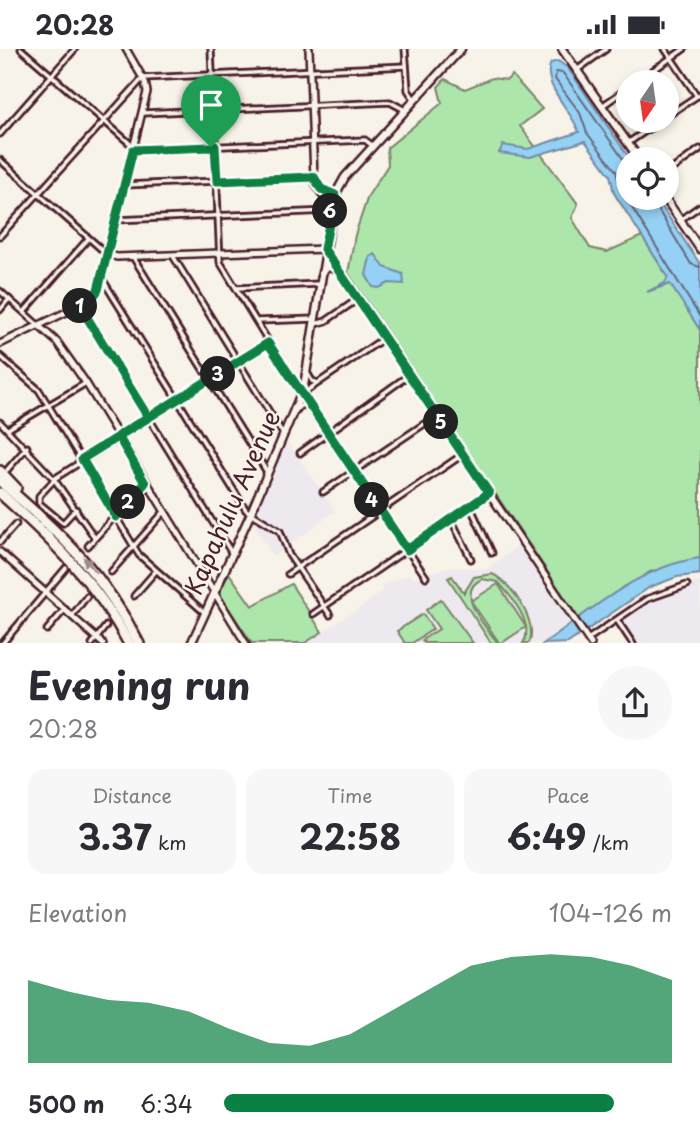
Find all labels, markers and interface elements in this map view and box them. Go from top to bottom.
text: 20:28 [35,5,114,44]
north arrow [616,70,679,133]
map controls [616,70,679,210]
pin [181,75,241,147]
icon: arrive [192,86,230,124]
button: locate [616,147,679,210]
pin: 6 [312,193,348,229]
text: 6 [323,196,336,224]
pin: 1 [62,289,98,323]
text: 1 [75,291,84,319]
pin: 3 [200,357,235,391]
text: 3 [211,359,224,387]
street label: Kapahulu Avenue [174,404,288,600]
pin: 5 [424,405,458,439]
text: 5 [434,407,447,435]
pin: 4 [354,483,390,517]
pin: 2 [110,484,146,519]
text: 4 [365,485,378,513]
text: 2 [121,487,134,515]
one-way arrow [83,557,98,574]
text: Evening run [28,656,250,713]
button: share [598,666,672,740]
text: 20:28 [28,711,98,746]
text: Distance [92,781,172,809]
text: Time [328,781,372,809]
text: Pace [547,781,589,809]
text: 3.37 [78,809,152,862]
text: 22:58 [299,809,401,862]
text: 6:49 [507,809,586,862]
text: km [152,828,186,856]
text: /km [586,828,629,856]
text: Elevation [28,895,127,930]
text: 104–126 m [549,895,672,930]
text: 500 m [28,1086,105,1121]
text: 6:34 [140,1086,193,1121]

